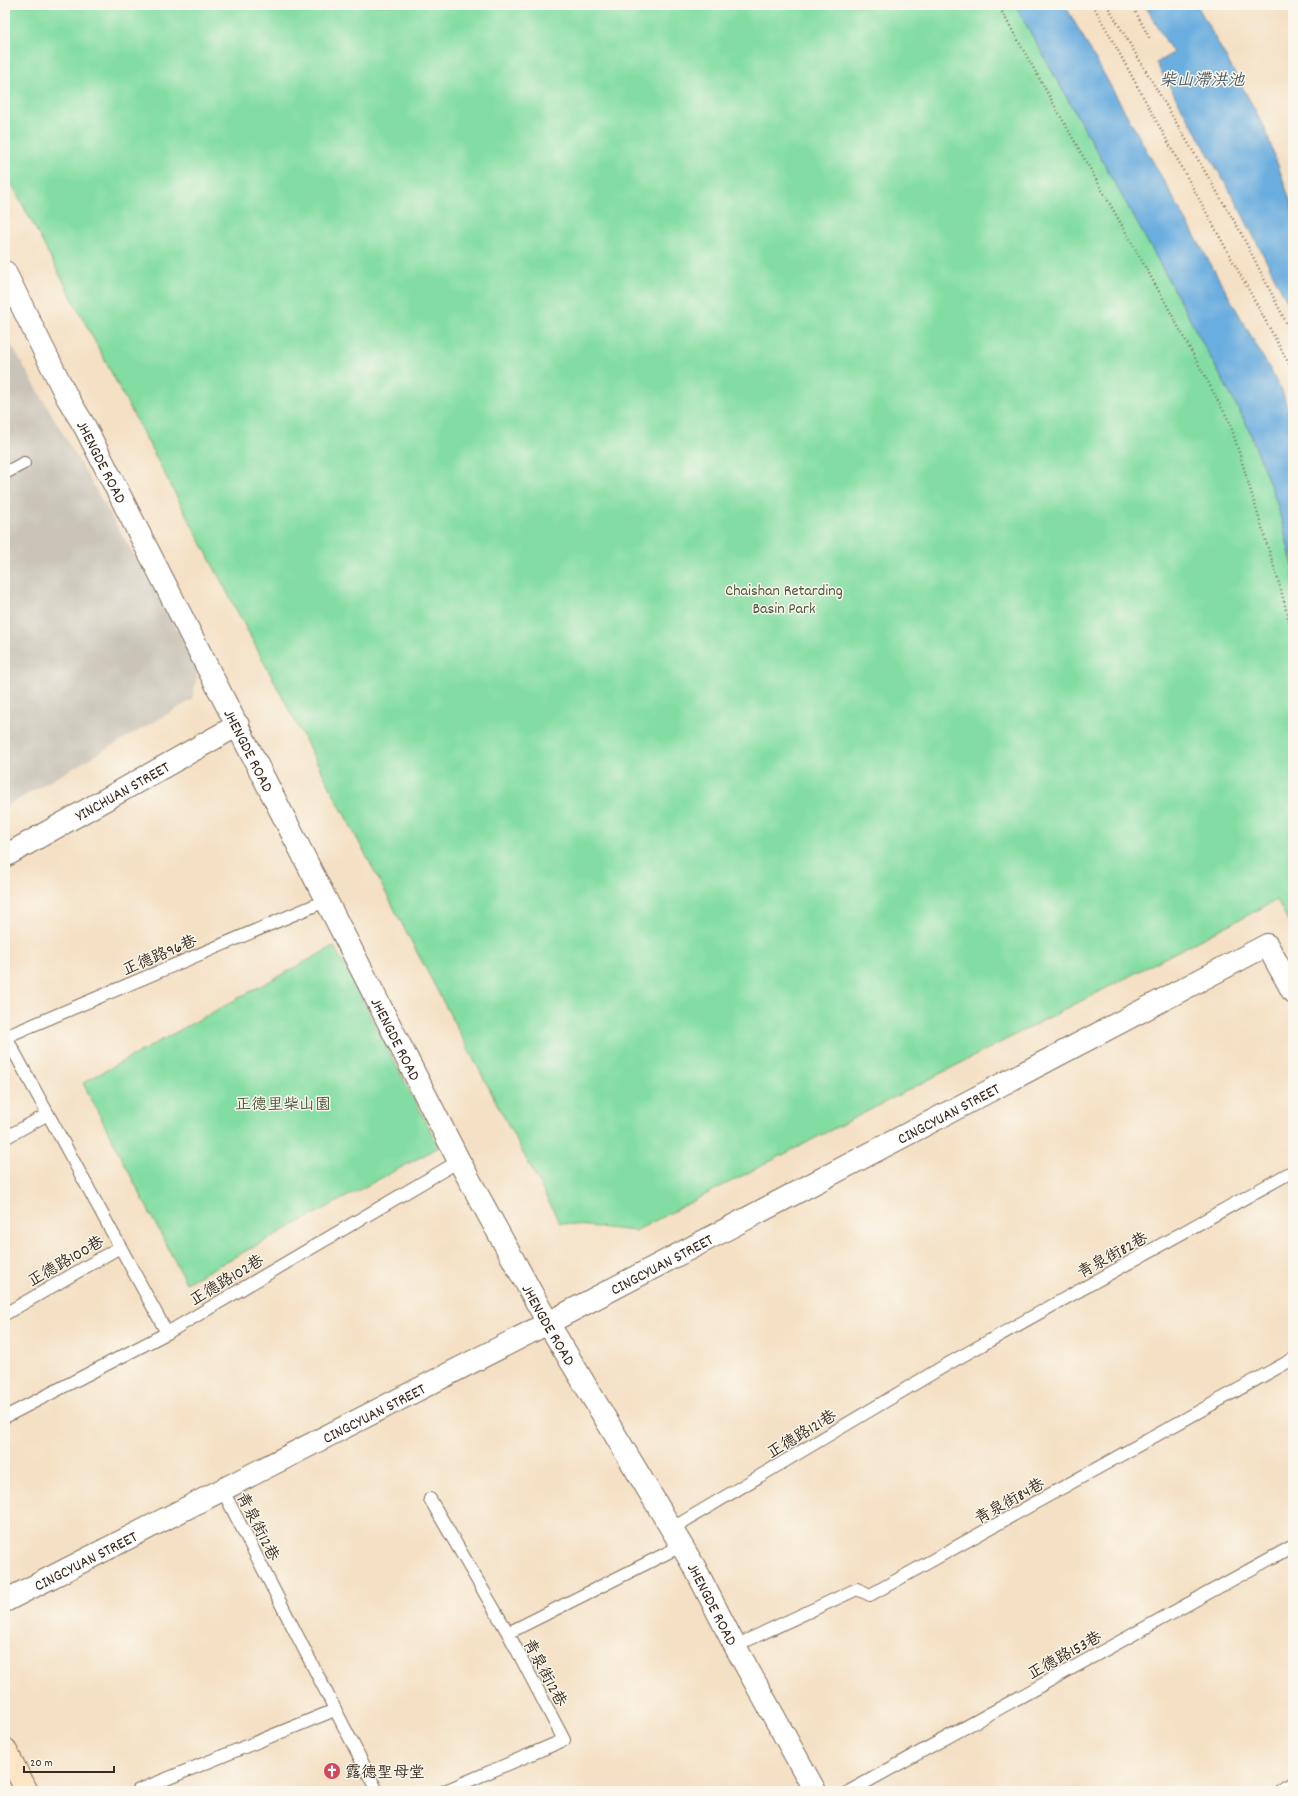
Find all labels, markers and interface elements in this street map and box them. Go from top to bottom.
water label: 柴山滯洪池 [1160,70,1245,94]
street label: JHENGDE ROAD [70,417,131,508]
park label: Chaishan Retarding Basin Park [725,580,843,621]
street label: JHENGDE ROAD [217,706,278,797]
street label: YINCHUAN STREET [72,756,175,828]
street label: 正德路96巷 [119,930,201,982]
street label: JHENGDE ROAD [364,994,425,1085]
street label: CINGCYUAN STREET [894,1078,1005,1151]
park label: 正德里柴山園 [235,1094,331,1117]
street label: 青泉街82巷 [1074,1227,1153,1285]
street label: CINGCYUAN STREET [607,1229,718,1302]
street label: 正德路100巷 [24,1231,109,1293]
street label: 正德路102巷 [186,1250,269,1312]
street label: JHENGDE ROAD [515,1281,580,1371]
street label: CINGCYUAN STREET [319,1378,431,1451]
street label: 正德路121巷 [763,1405,842,1465]
street label: 青泉街84巷 [971,1473,1049,1531]
street label: 青泉街12巷 [230,1489,284,1566]
street label: CINGCYUAN STREET [31,1526,142,1598]
street label: JHENGDE ROAD [680,1559,742,1650]
street label: 正德路153巷 [1024,1626,1107,1686]
street label: 青泉街12巷 [516,1635,571,1711]
scale bar [24,1748,114,1774]
text: 20 m [30,1755,53,1772]
church icon: 露德聖母堂 [322,1761,342,1781]
place label: 露德聖母堂 [345,1762,425,1785]

